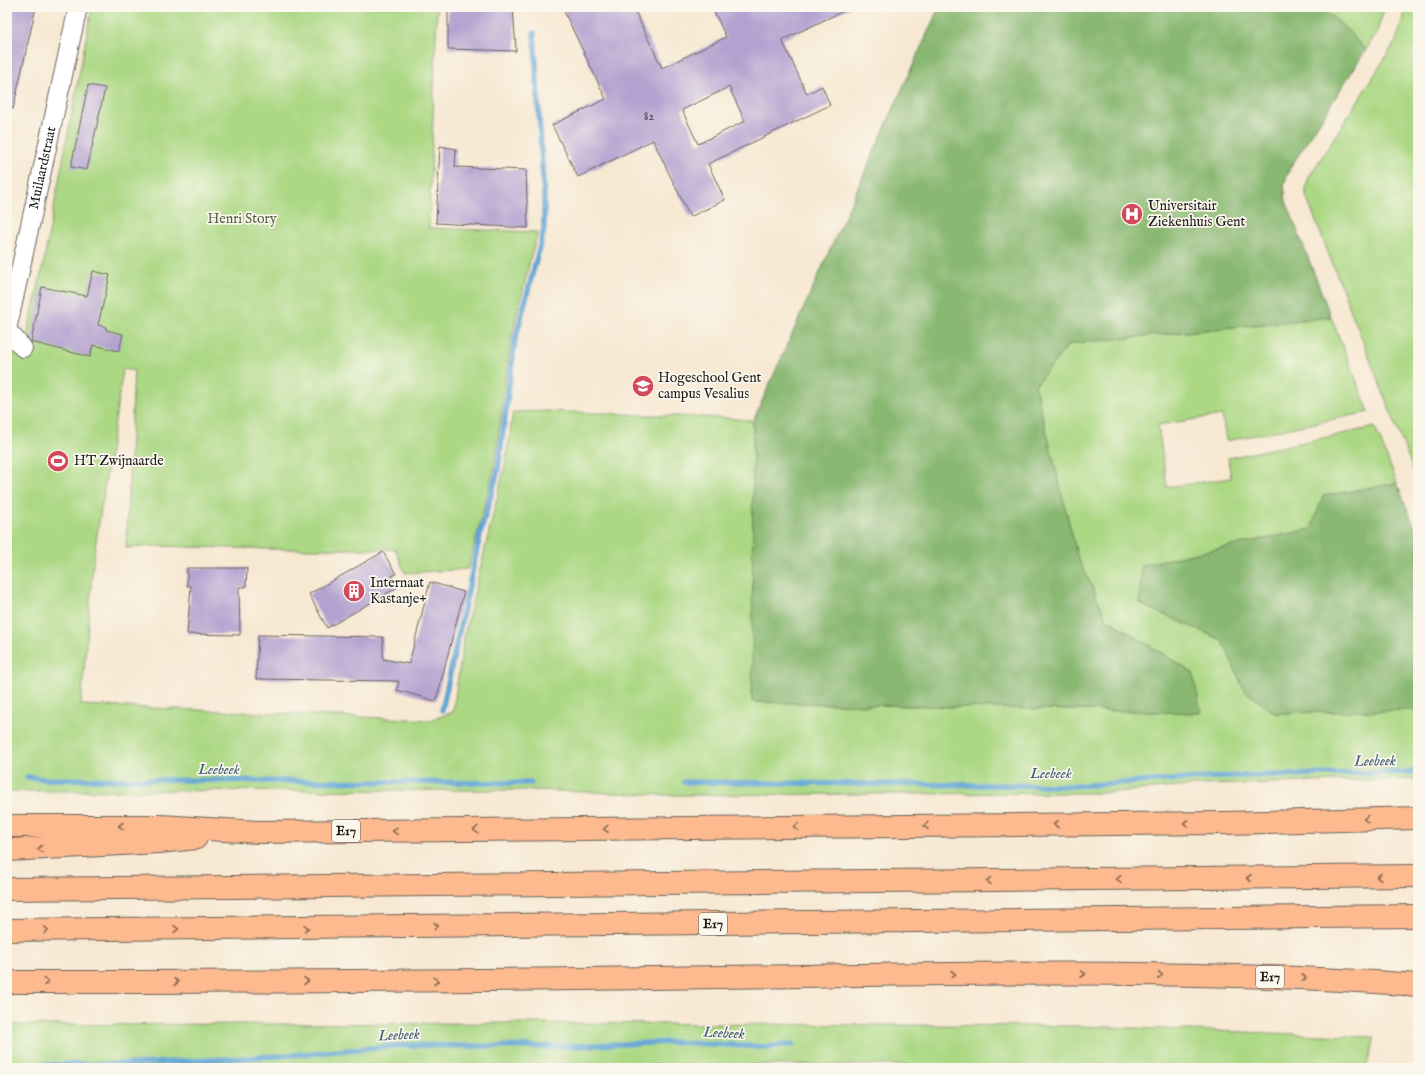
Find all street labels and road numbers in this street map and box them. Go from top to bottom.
street label: Muilaardstraat [25,125,61,211]
road number: E17 [332,820,360,842]
road number: E17 [699,913,727,935]
road number: E17 [1256,966,1284,988]

